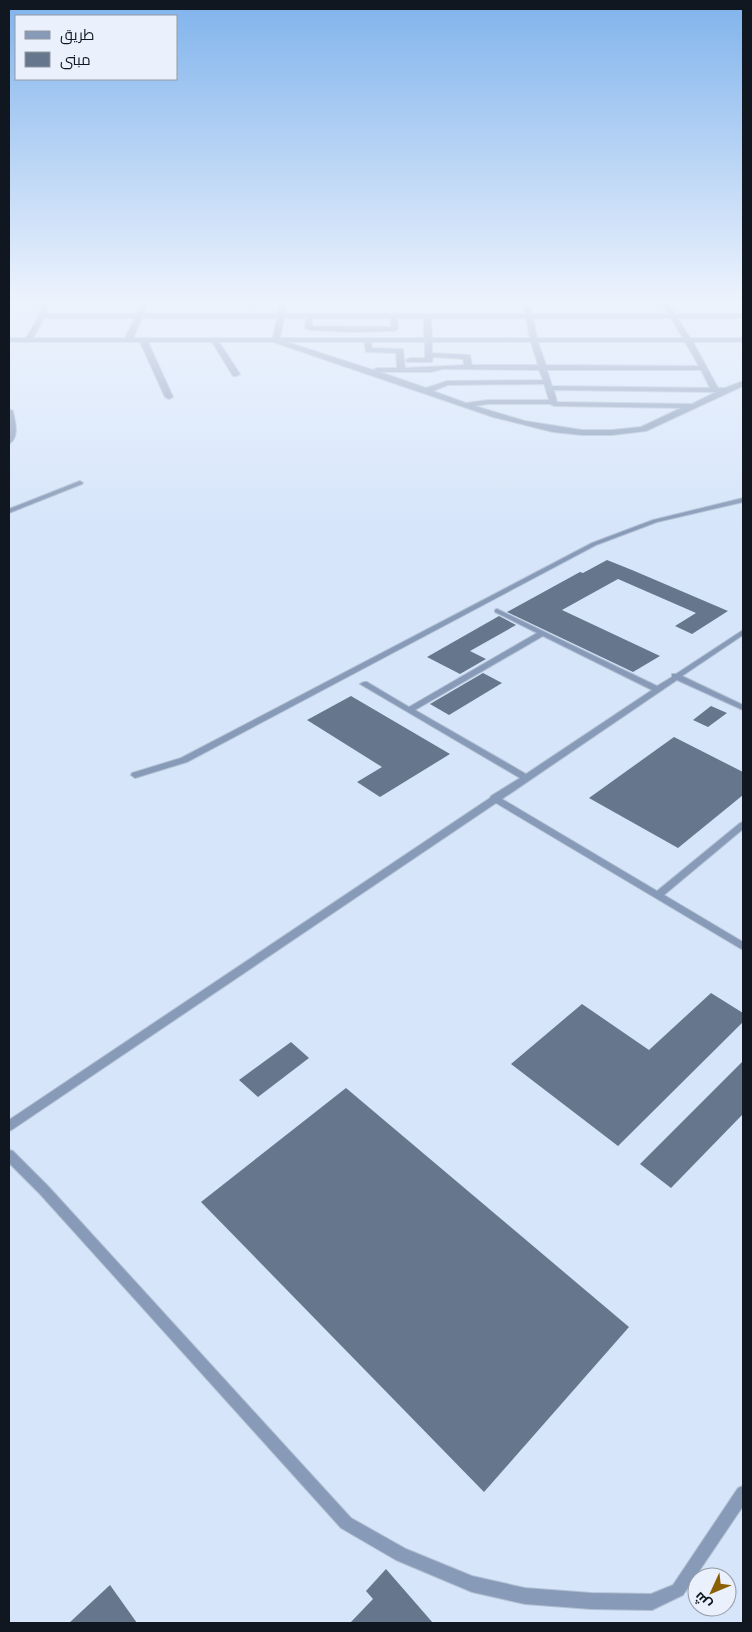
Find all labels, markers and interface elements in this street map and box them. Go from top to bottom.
legend [15,15,178,80]
text: طريق [60,23,94,46]
text: مبنى [60,48,91,71]
north arrow [687,1567,737,1617]
text: ش [688,1588,716,1615]

